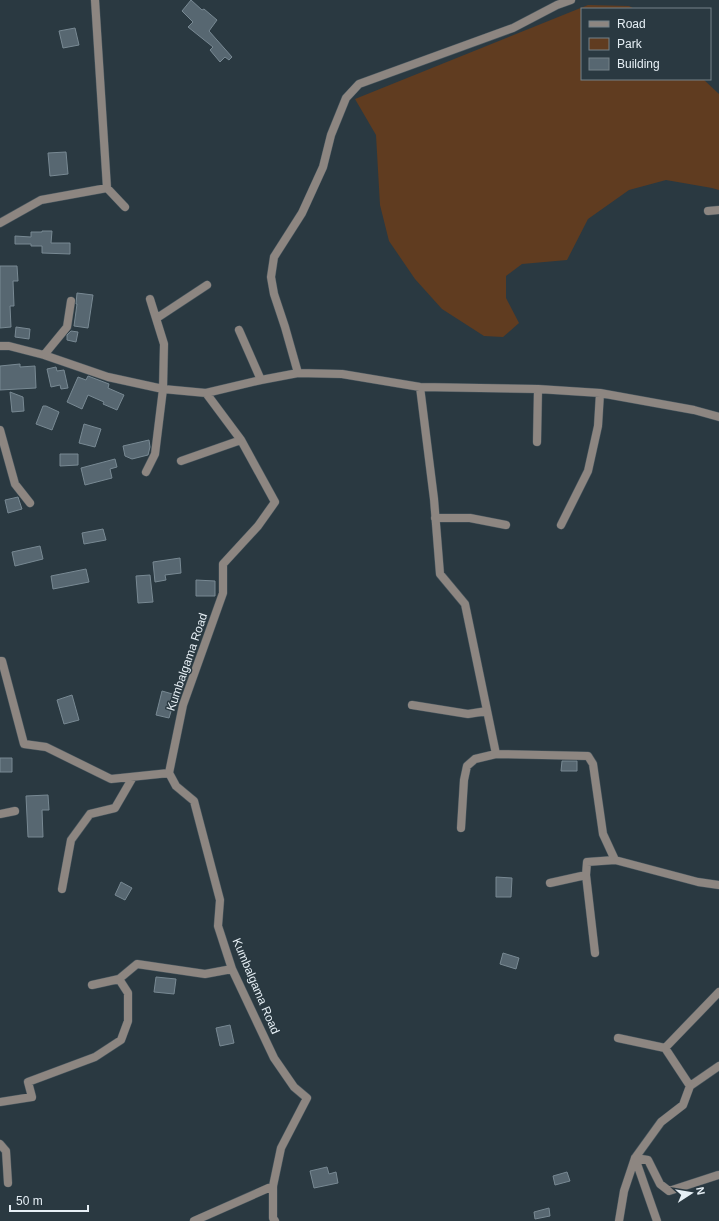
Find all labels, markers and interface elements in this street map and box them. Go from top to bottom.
legend [581,8,711,80]
text: Road [617,17,646,31]
text: Park [617,37,643,51]
text: Building [617,57,660,71]
street label: Kumbalgama Road [164,611,210,713]
street label: Kumbalgama Road [229,936,283,1036]
north arrow [671,1173,711,1213]
text: N [694,1186,707,1196]
scale bar [10,1187,88,1213]
text: 50 m [16,1194,43,1208]

